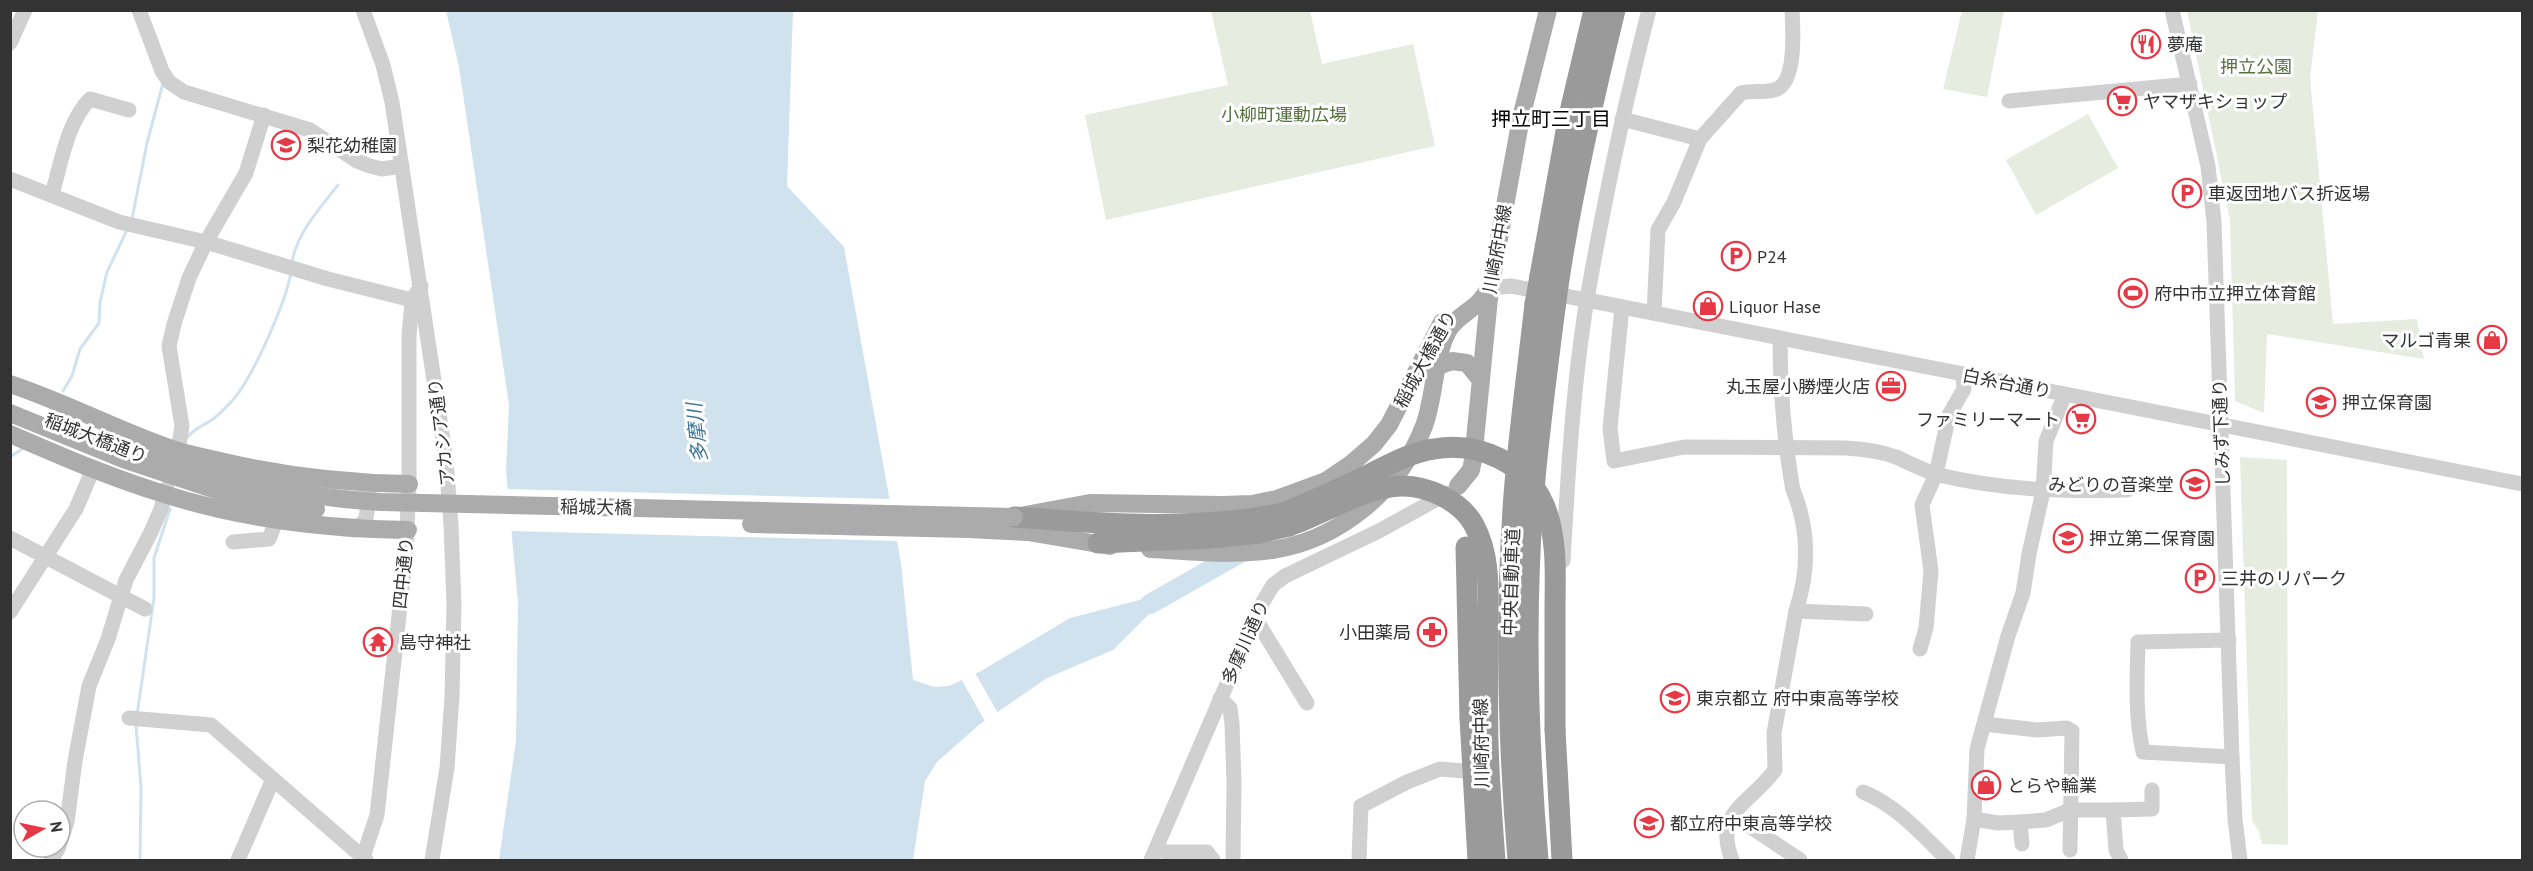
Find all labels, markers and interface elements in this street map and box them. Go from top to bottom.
restaurant icon: 夢庵 [2130,28,2162,60]
place label: 夢庵 [2167,33,2203,56]
park label: 押立公園 [2220,55,2292,78]
supermarket icon: ヤマザキショップ [2106,85,2138,117]
place label: ヤマザキショップ [2143,90,2287,113]
park label: 小柳町運動広場 [1221,103,1347,126]
district label: 押立町三丁目 [1491,106,1611,132]
school or university icon: 梨花幼稚園 [270,129,302,161]
place label: 梨花幼稚園 [307,134,397,157]
parking icon: 車返団地バス折返場 [2171,177,2203,209]
place label: 車返団地バス折返場 [2208,182,2370,205]
street label: 川崎府中線 [1478,203,1516,295]
parking icon: P24 [1720,240,1752,272]
place label: P24 [1757,245,1787,268]
sports icon: 府中市立押立体育館 [2117,277,2149,309]
place label: 府中市立押立体育館 [2154,282,2316,305]
shop icon: Liquor Hase [1692,290,1724,322]
place label: Liquor Hase [1729,295,1821,318]
street label: 稲城大橋通り [1389,306,1461,412]
shop icon: マルゴ青果 [2476,324,2508,356]
place label: マルゴ青果 [2381,329,2471,352]
street label: 白糸台通り [1961,363,2053,403]
office icon: 丸玉屋小勝煙火店 [1875,370,1907,402]
place label: 丸玉屋小勝煙火店 [1726,375,1870,398]
street label: アカシア通り [423,377,459,487]
street label: しみず下通り [2208,379,2234,487]
school or university icon: 押立保育園 [2305,386,2337,418]
place label: 押立保育園 [2342,391,2432,414]
water label: 多摩川 [681,400,713,464]
supermarket icon: ファミリーマート [2065,403,2097,435]
street label: 稲城大橋通り [41,408,151,468]
place label: ファミリーマート [1916,408,2060,431]
school or university icon: みどりの音楽堂 [2179,468,2211,500]
place label: みどりの音楽堂 [2048,473,2174,496]
street label: 稲城大橋 [560,495,632,519]
school or university icon: 押立第二保育園 [2052,522,2084,554]
place label: 押立第二保育園 [2089,527,2215,550]
street label: 中央自動車道 [1498,528,1524,636]
street label: 四中通り [388,536,418,610]
parking icon: 三井のリパーク [2184,562,2216,594]
place label: 三井のリパーク [2221,567,2347,590]
street label: 多摩川通り [1216,596,1274,688]
pharmacy icon: 小田薬局 [1416,616,1448,648]
place label: 小田薬局 [1339,621,1411,644]
temple icon: 島守神社 [362,626,394,658]
place label: 島守神社 [399,631,471,654]
school or university icon: 東京都立 府中東高等学校 [1659,682,1691,714]
place label: 東京都立 府中東高等学校 [1696,687,1899,710]
street label: 川崎府中線 [1469,698,1493,788]
shop icon: とらや輪業 [1970,769,2002,801]
place label: とらや輪業 [2007,774,2097,797]
north arrow [12,799,72,859]
school or university icon: 都立府中東高等学校 [1633,807,1665,839]
place label: 都立府中東高等学校 [1670,812,1832,835]
text: N [46,820,68,833]

